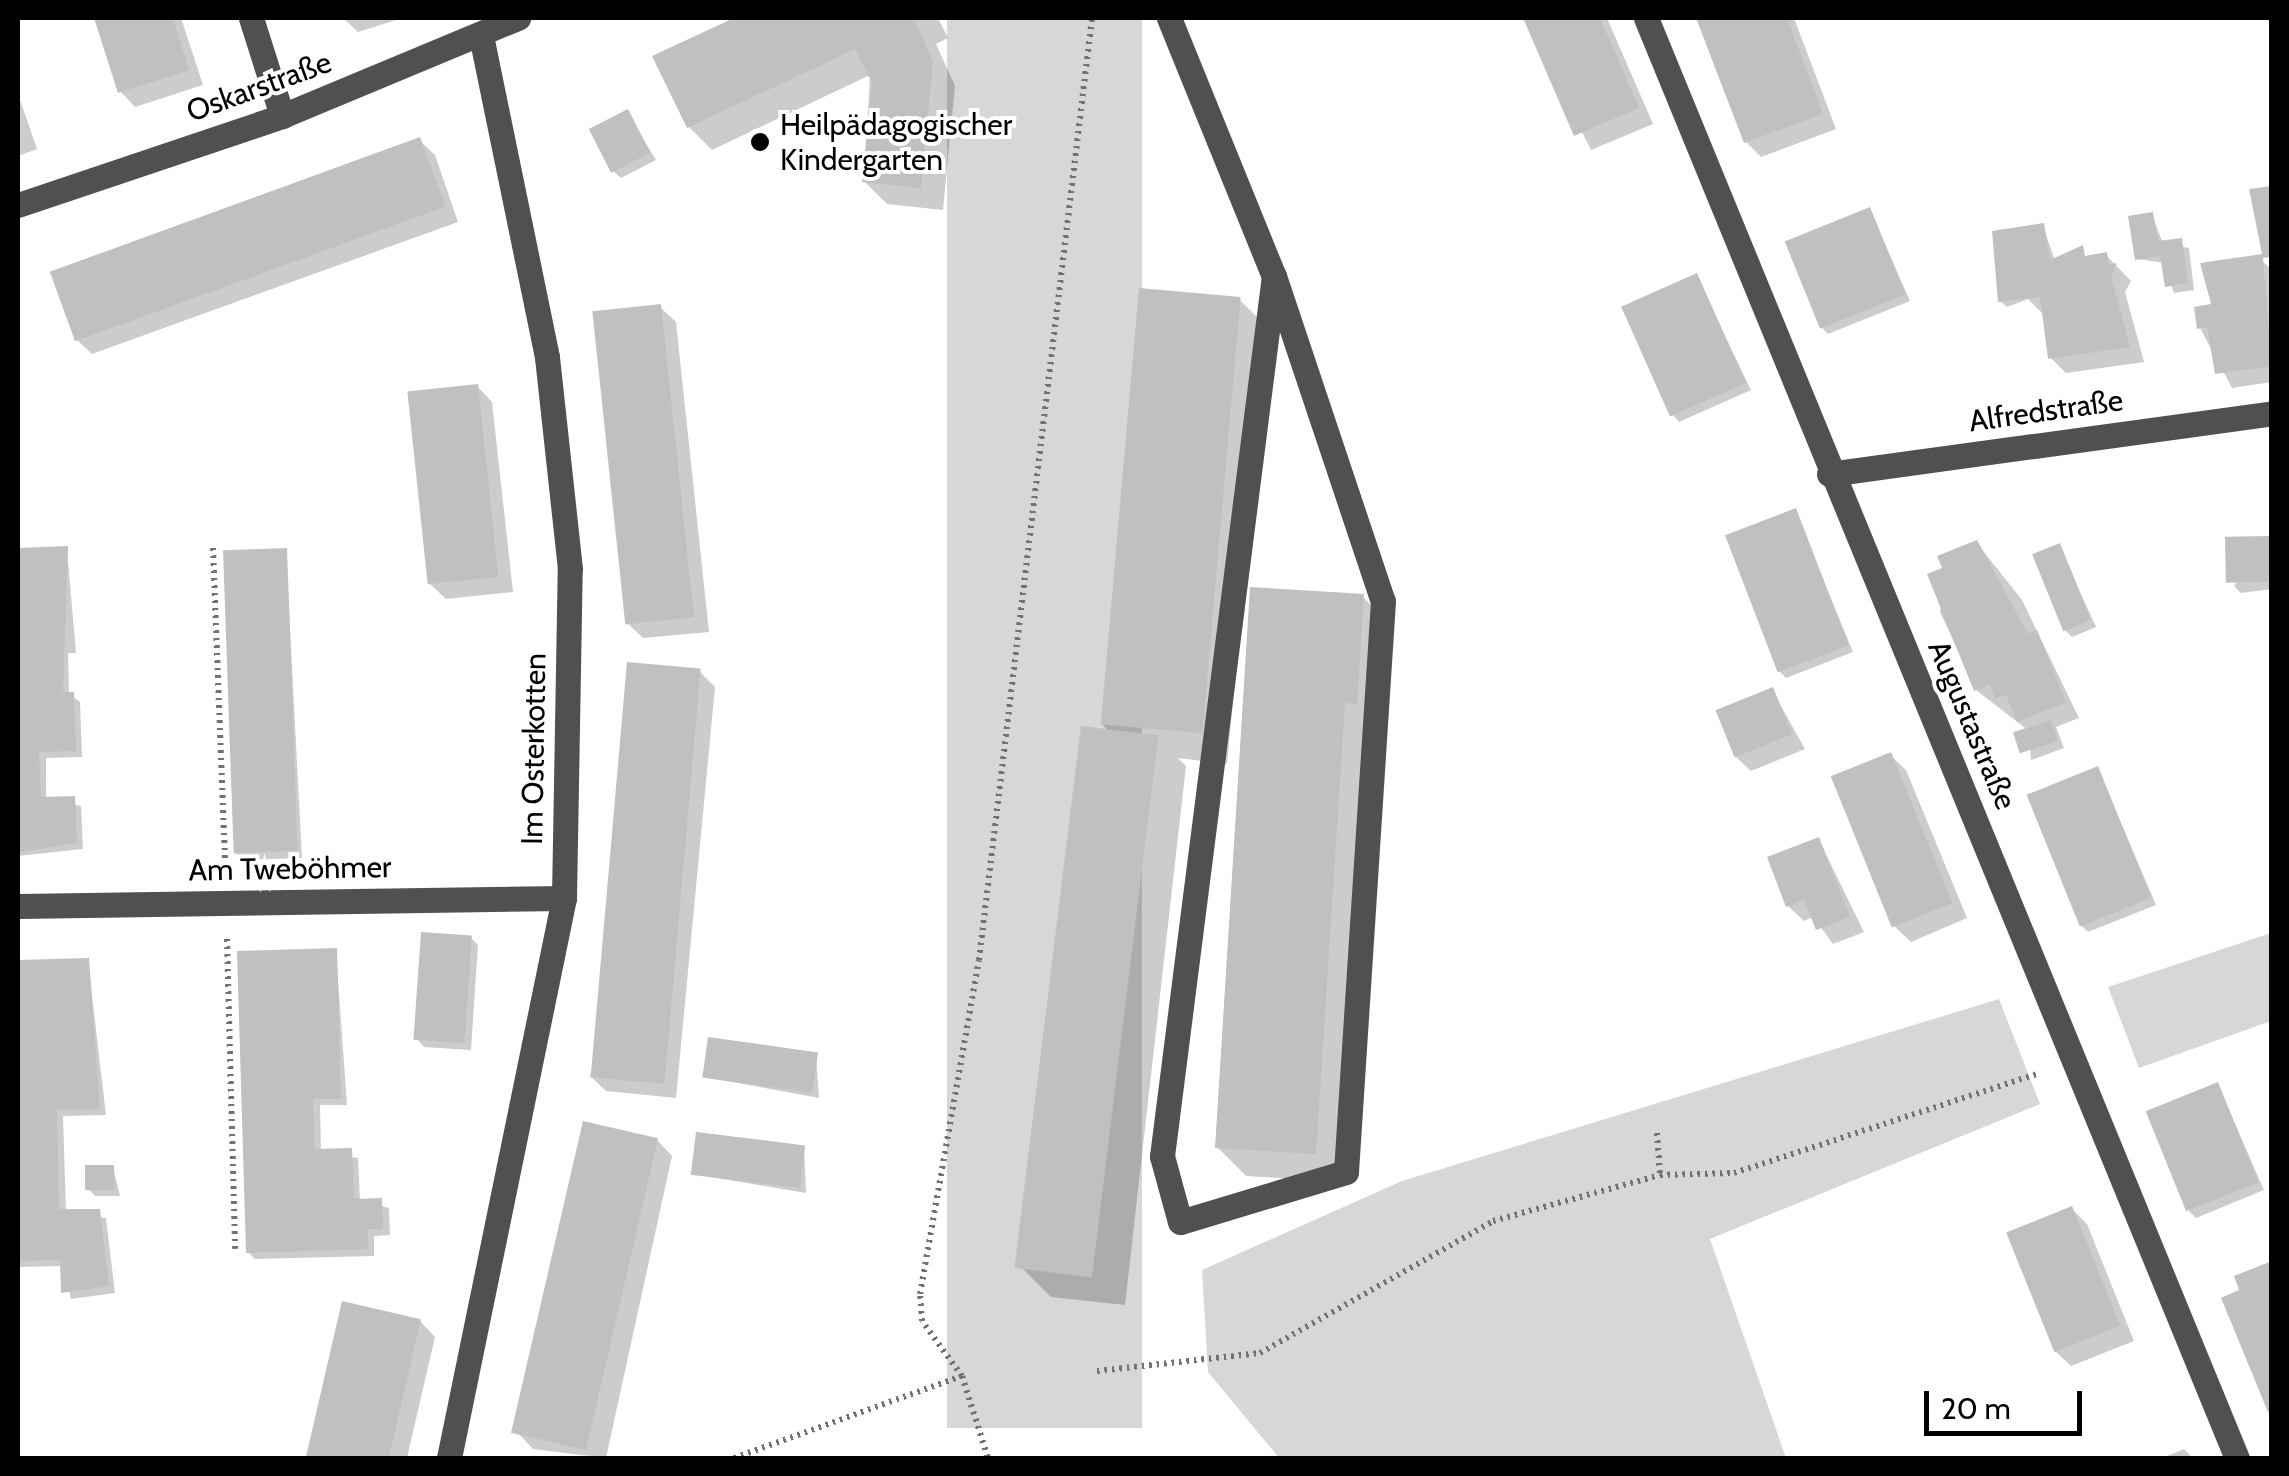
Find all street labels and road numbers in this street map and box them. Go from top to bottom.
street label: Oskarstraße [182,44,336,130]
street label: Alfredstraße [1967,382,2125,440]
street label: Augustastraße [1920,635,2024,815]
street label: Im Osterkotten [514,653,554,845]
street label: Am Tweböhmer [188,849,392,889]

